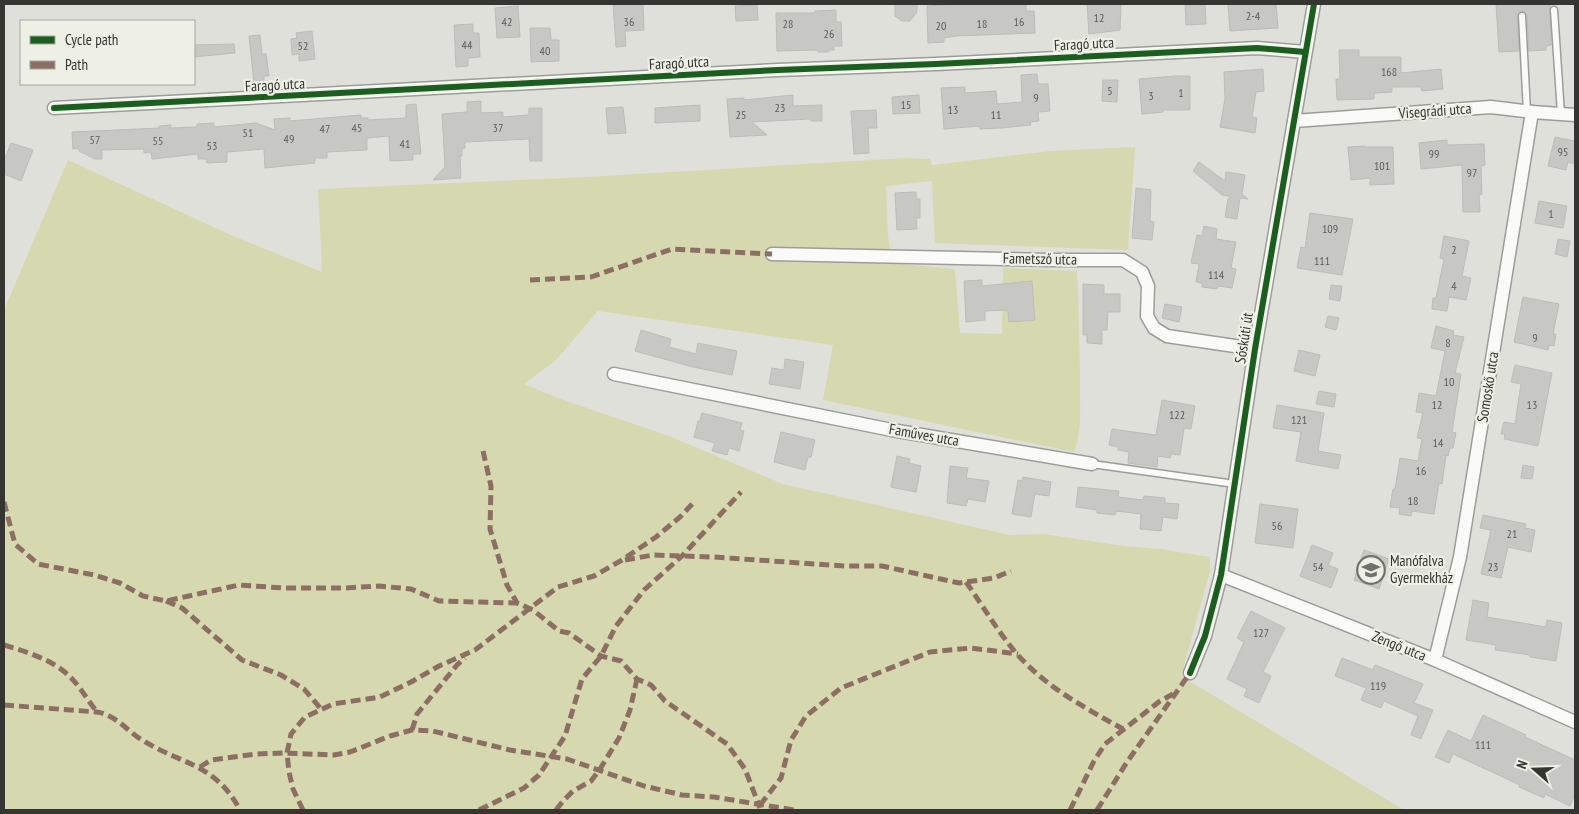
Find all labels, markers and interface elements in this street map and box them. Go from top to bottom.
house number: 2-4 [1246,8,1261,23]
house number: 12 [1094,10,1104,25]
house number: 42 [502,14,512,29]
house number: 36 [624,14,634,29]
house number: 16 [1014,14,1024,29]
house number: 28 [783,16,793,31]
house number: 18 [977,16,987,31]
house number: 20 [936,18,946,33]
legend [20,20,195,85]
house number: 26 [824,26,834,41]
text: Cycle path [65,30,118,49]
street label: Faragó utca [1053,32,1115,55]
house number: 44 [462,37,473,52]
house number: 52 [298,38,308,53]
house number: 40 [540,43,550,58]
street label: Faragó utca [648,51,710,74]
text: Path [65,55,88,74]
house number: 168 [1381,64,1397,79]
street label: Faragó utca [244,73,306,96]
house number: 5 [1107,83,1113,98]
house number: 1 [1178,85,1184,100]
house number: 3 [1148,88,1154,103]
house number: 9 [1033,90,1039,105]
house number: 15 [901,97,911,112]
street label: Visegrádi utca [1397,98,1472,123]
house number: 23 [775,100,785,115]
house number: 13 [948,102,958,117]
house number: 25 [736,107,746,122]
house number: 11 [991,107,1001,122]
house number: 45 [352,120,362,135]
house number: 37 [493,120,503,135]
house number: 47 [320,121,330,136]
house number: 51 [243,125,253,140]
house number: 49 [284,131,294,146]
house number: 57 [90,132,100,147]
house number: 55 [153,133,163,148]
house number: 41 [400,136,410,151]
house number: 53 [207,138,217,153]
house number: 95 [1558,144,1568,159]
house number: 99 [1429,146,1439,161]
house number: 101 [1374,158,1390,173]
house number: 97 [1467,165,1477,180]
house number: 1 [1548,206,1554,221]
house number: 109 [1322,221,1338,236]
house number: 2 [1451,242,1457,257]
street label: Fametsző utca [1003,248,1077,269]
house number: 111 [1314,253,1330,268]
house number: 114 [1208,267,1225,282]
house number: 4 [1451,278,1457,293]
street label: Sóskúti út [1230,311,1257,365]
house number: 9 [1532,330,1538,345]
house number: 8 [1445,335,1451,350]
street label: Somoskő utca [1473,350,1502,424]
house number: 10 [1444,374,1454,389]
house number: 12 [1432,397,1442,412]
house number: 13 [1527,397,1537,412]
house number: 122 [1169,407,1185,422]
house number: 121 [1291,412,1307,427]
street label: Faműves utca [888,419,960,450]
house number: 14 [1433,435,1444,450]
house number: 16 [1416,463,1426,478]
house number: 18 [1408,493,1418,508]
house number: 56 [1272,518,1282,533]
house number: 21 [1507,526,1517,541]
place label: Manófalva Gyermekház [1390,551,1453,587]
school or university icon: Manófalva Gyermekház [1356,555,1386,585]
house number: 54 [1313,559,1324,574]
house number: 23 [1488,559,1498,574]
house number: 127 [1253,625,1269,640]
street label: Zengő utca [1369,626,1429,665]
house number: 119 [1370,678,1386,693]
house number: 111 [1475,737,1491,752]
north arrow [1509,744,1559,794]
text: N [1512,758,1532,771]

